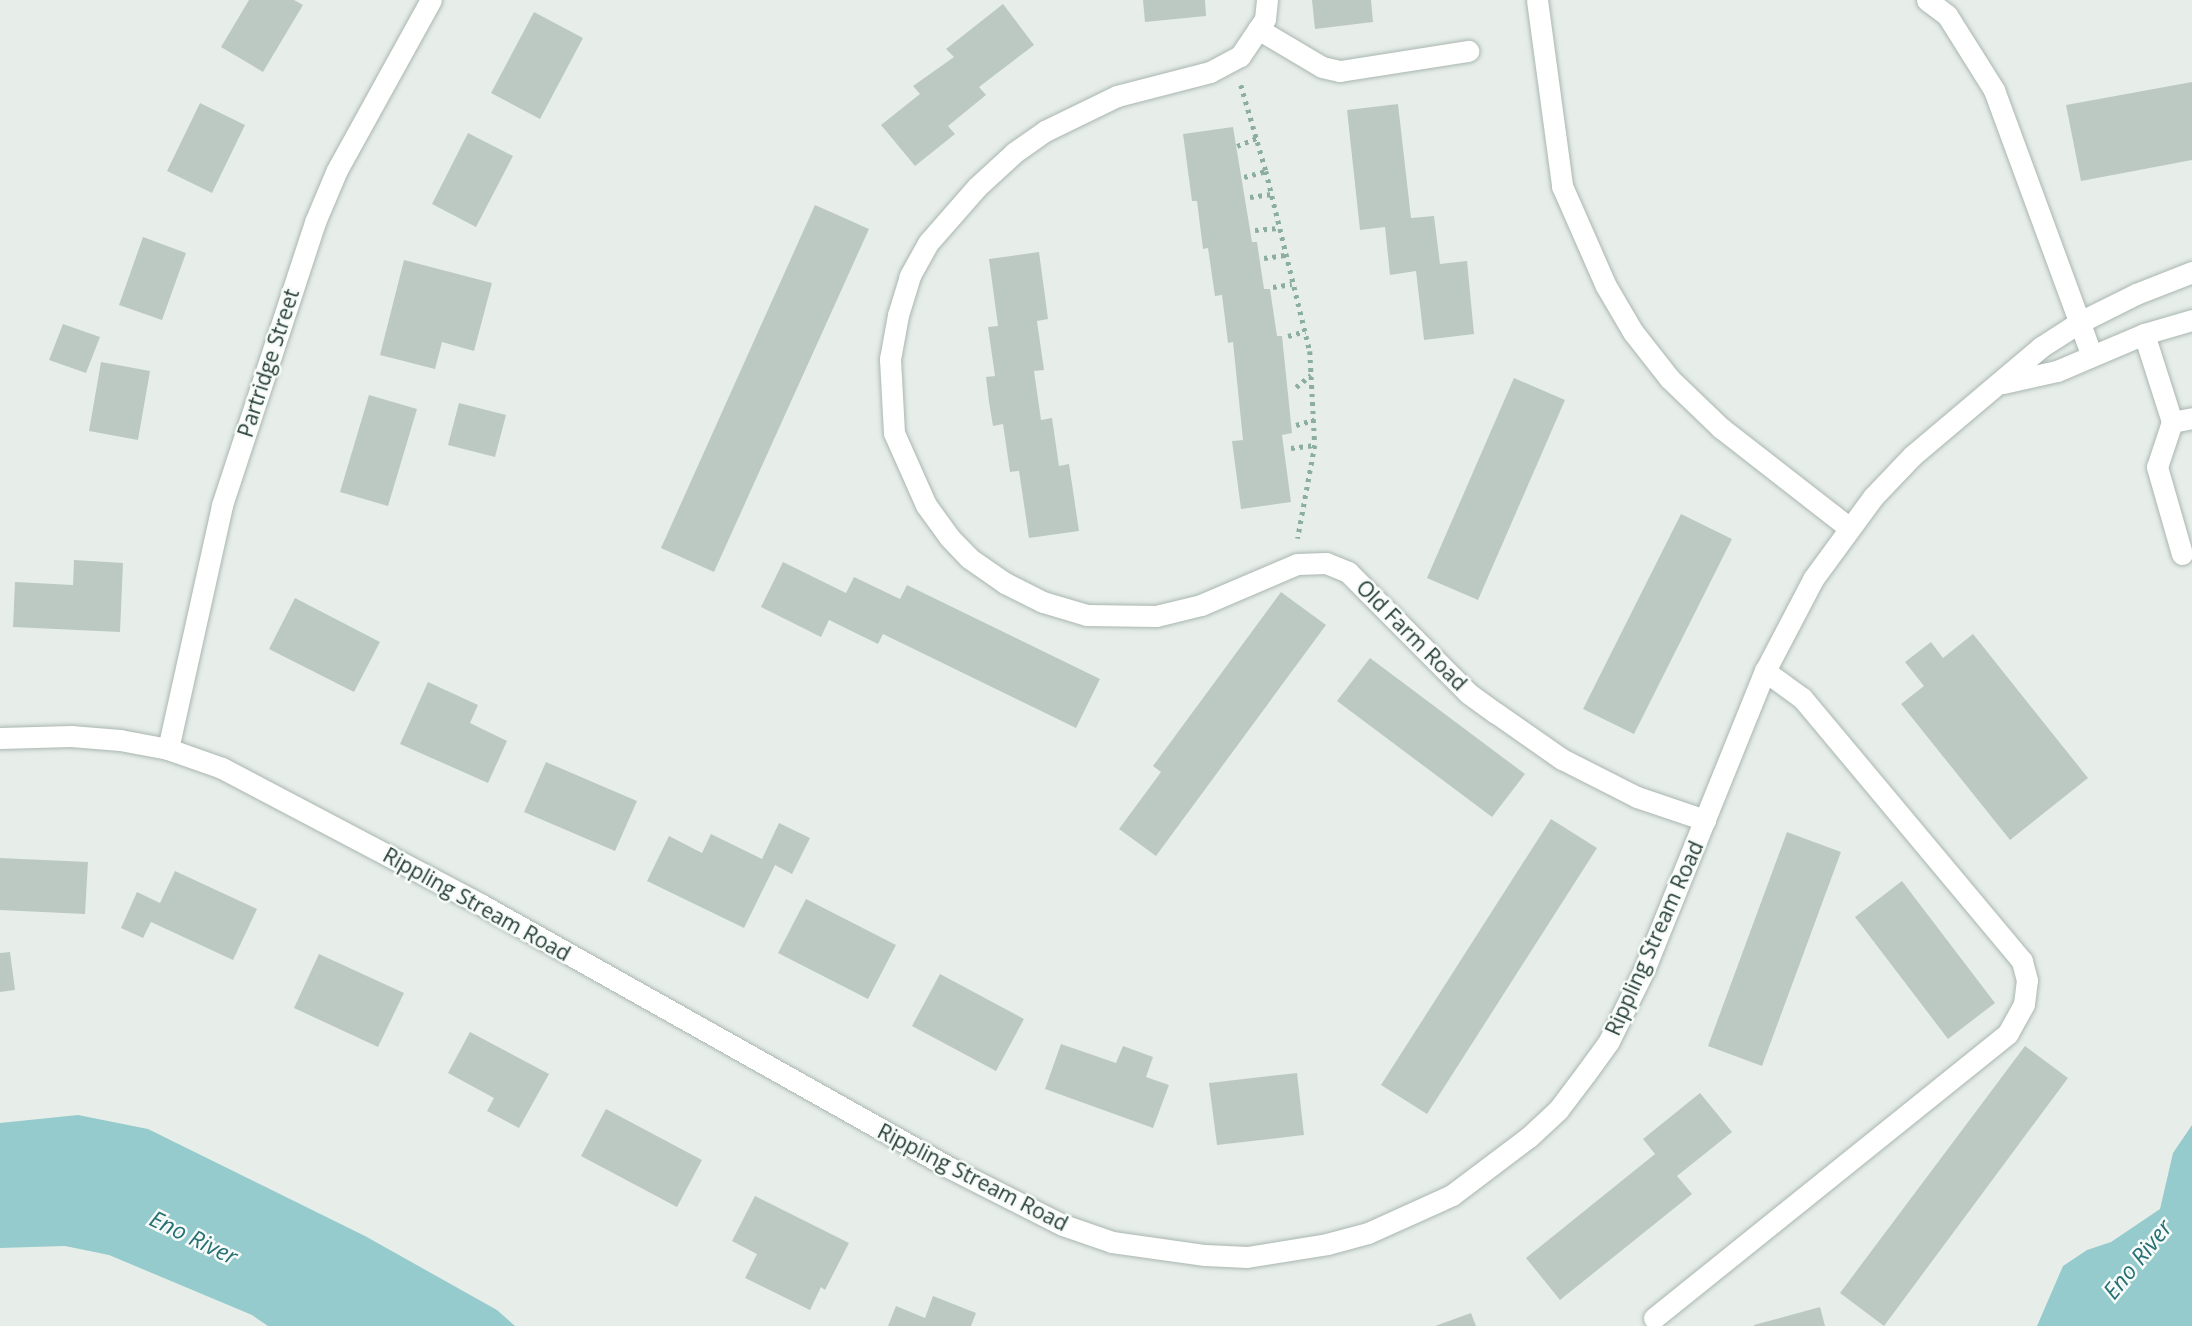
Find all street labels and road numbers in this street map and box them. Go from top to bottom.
street label: Partridge Street [232,286,304,440]
street label: Old Farm Road [1351,574,1473,696]
street label: Rippling Stream Road [1600,837,1708,1039]
street label: Rippling Stream Road [379,842,575,966]
street label: Rippling Stream Road [874,1118,1072,1236]

